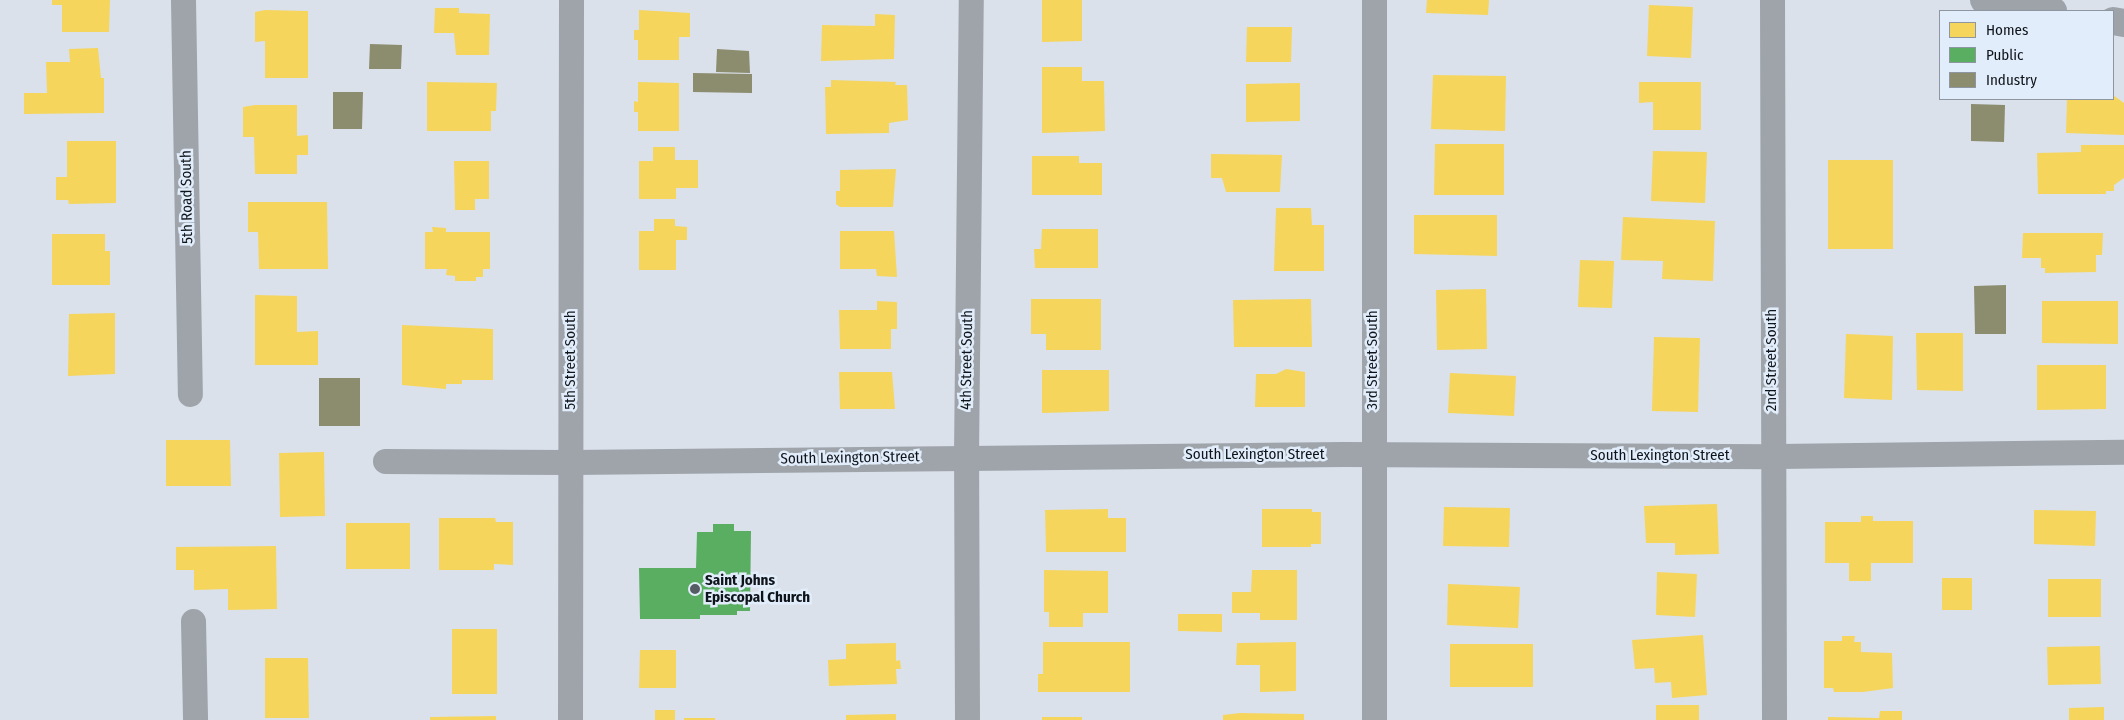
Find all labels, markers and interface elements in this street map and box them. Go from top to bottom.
legend [1939,10,2114,100]
text: Homes [1986,21,2028,39]
text: Public [1986,46,2023,64]
text: Industry [1986,71,2037,89]
street label: 5th Road South [177,150,197,244]
street label: 2nd Street South [1763,309,1781,411]
street label: 5th Street South [562,310,580,410]
street label: 4th Street South [957,310,977,410]
street label: 3rd Street South [1364,310,1382,410]
street label: South Lexington Street [1185,446,1325,464]
street label: South Lexington Street [1590,447,1730,465]
street label: South Lexington Street [780,448,920,468]
place label: Saint Johns Episcopal Church [705,571,810,606]
marker: Saint Johns Episcopal Church [689,583,701,595]

